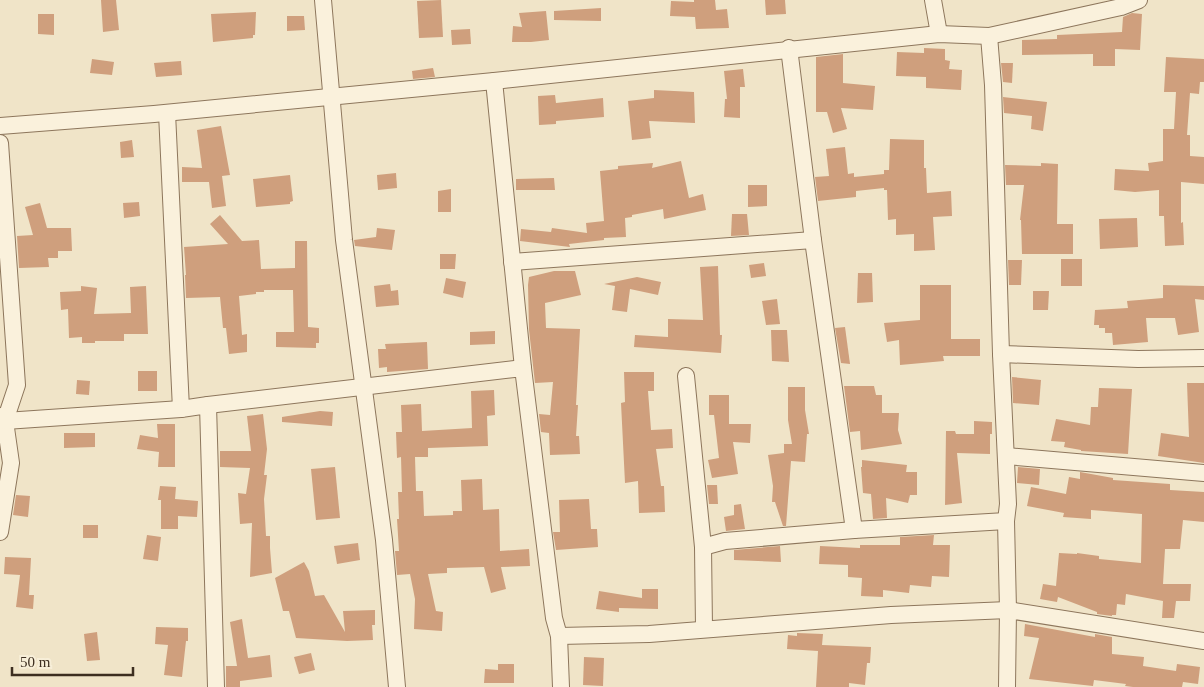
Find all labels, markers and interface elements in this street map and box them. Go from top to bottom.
scale bar [12,644,134,676]
text: 50 m [20,654,51,670]

